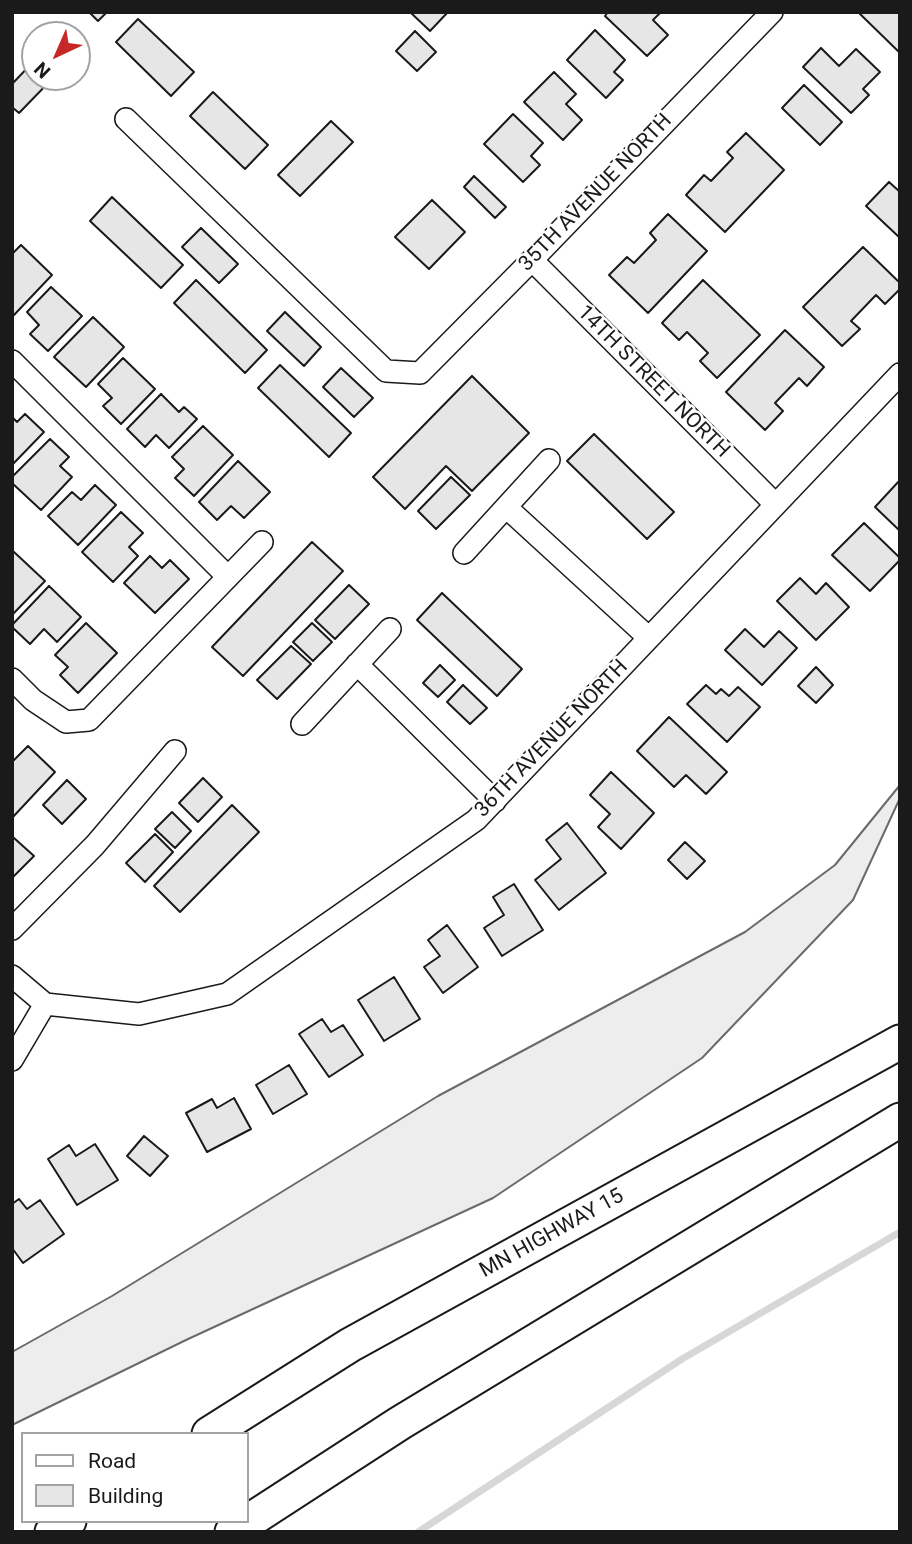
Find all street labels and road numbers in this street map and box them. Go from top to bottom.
street label: 35TH AVENUE NORTH [514,109,678,277]
street label: 14TH STREET NORTH [572,301,734,463]
street label: 36TH AVENUE NORTH [470,655,634,823]
street label: MN HIGHWAY 15 [476,1184,628,1284]

